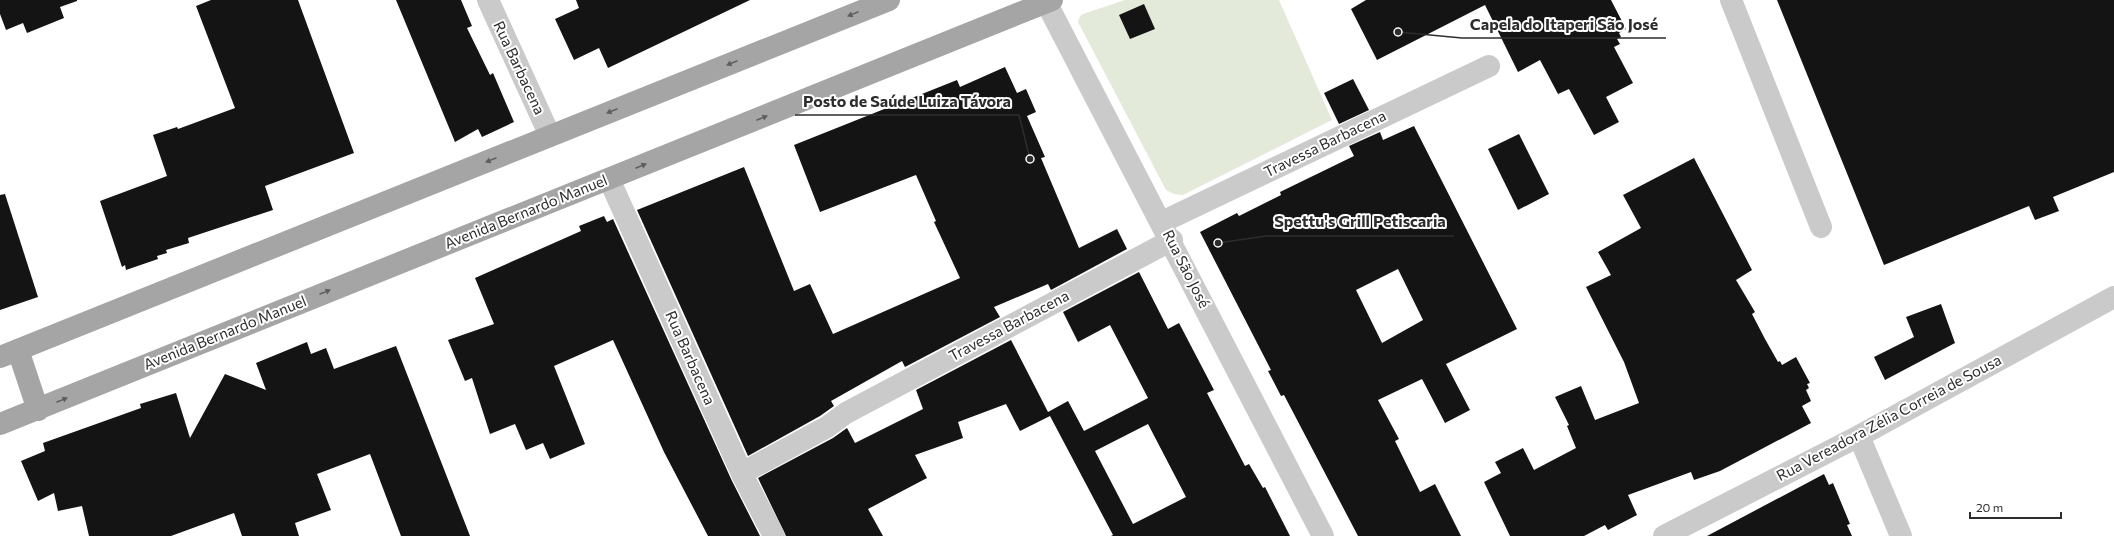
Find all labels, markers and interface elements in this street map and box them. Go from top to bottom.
callout: Capela do Itaperi São José [1462,10,1666,38]
one-way arrow [846,12,858,18]
text: Capela do Itaperi São José [1470,14,1658,33]
street label: Rua Barbacena [490,18,549,117]
one-way arrow [726,60,738,66]
callout: Posto de Saúde Luiza Távora [795,87,1019,115]
text: Posto de Saúde Luiza Távora [803,91,1011,110]
street label: Travessa Barbacena [1261,106,1389,180]
one-way arrow [605,109,617,115]
one-way arrow [756,114,768,120]
one-way arrow [485,157,497,163]
one-way arrow [636,163,648,169]
street label: Avenida Bernardo Manuel [442,170,610,252]
callout: Spettu's Grill Petiscaria [1266,208,1454,236]
text: Spettu's Grill Petiscaria [1274,211,1446,230]
street label: Rua São José [1159,226,1214,311]
street label: Travessa Barbacena [945,286,1072,364]
one-way arrow [320,289,331,295]
street label: Avenida Bernardo Manuel [141,291,309,373]
street label: Rua Barbacena [662,308,720,407]
street label: Rua Vereadora Zélia Correia de Sousa [1773,350,2004,484]
one-way arrow [57,396,69,402]
scale bar [1970,494,2061,520]
text: 20 m [1976,500,2003,514]

